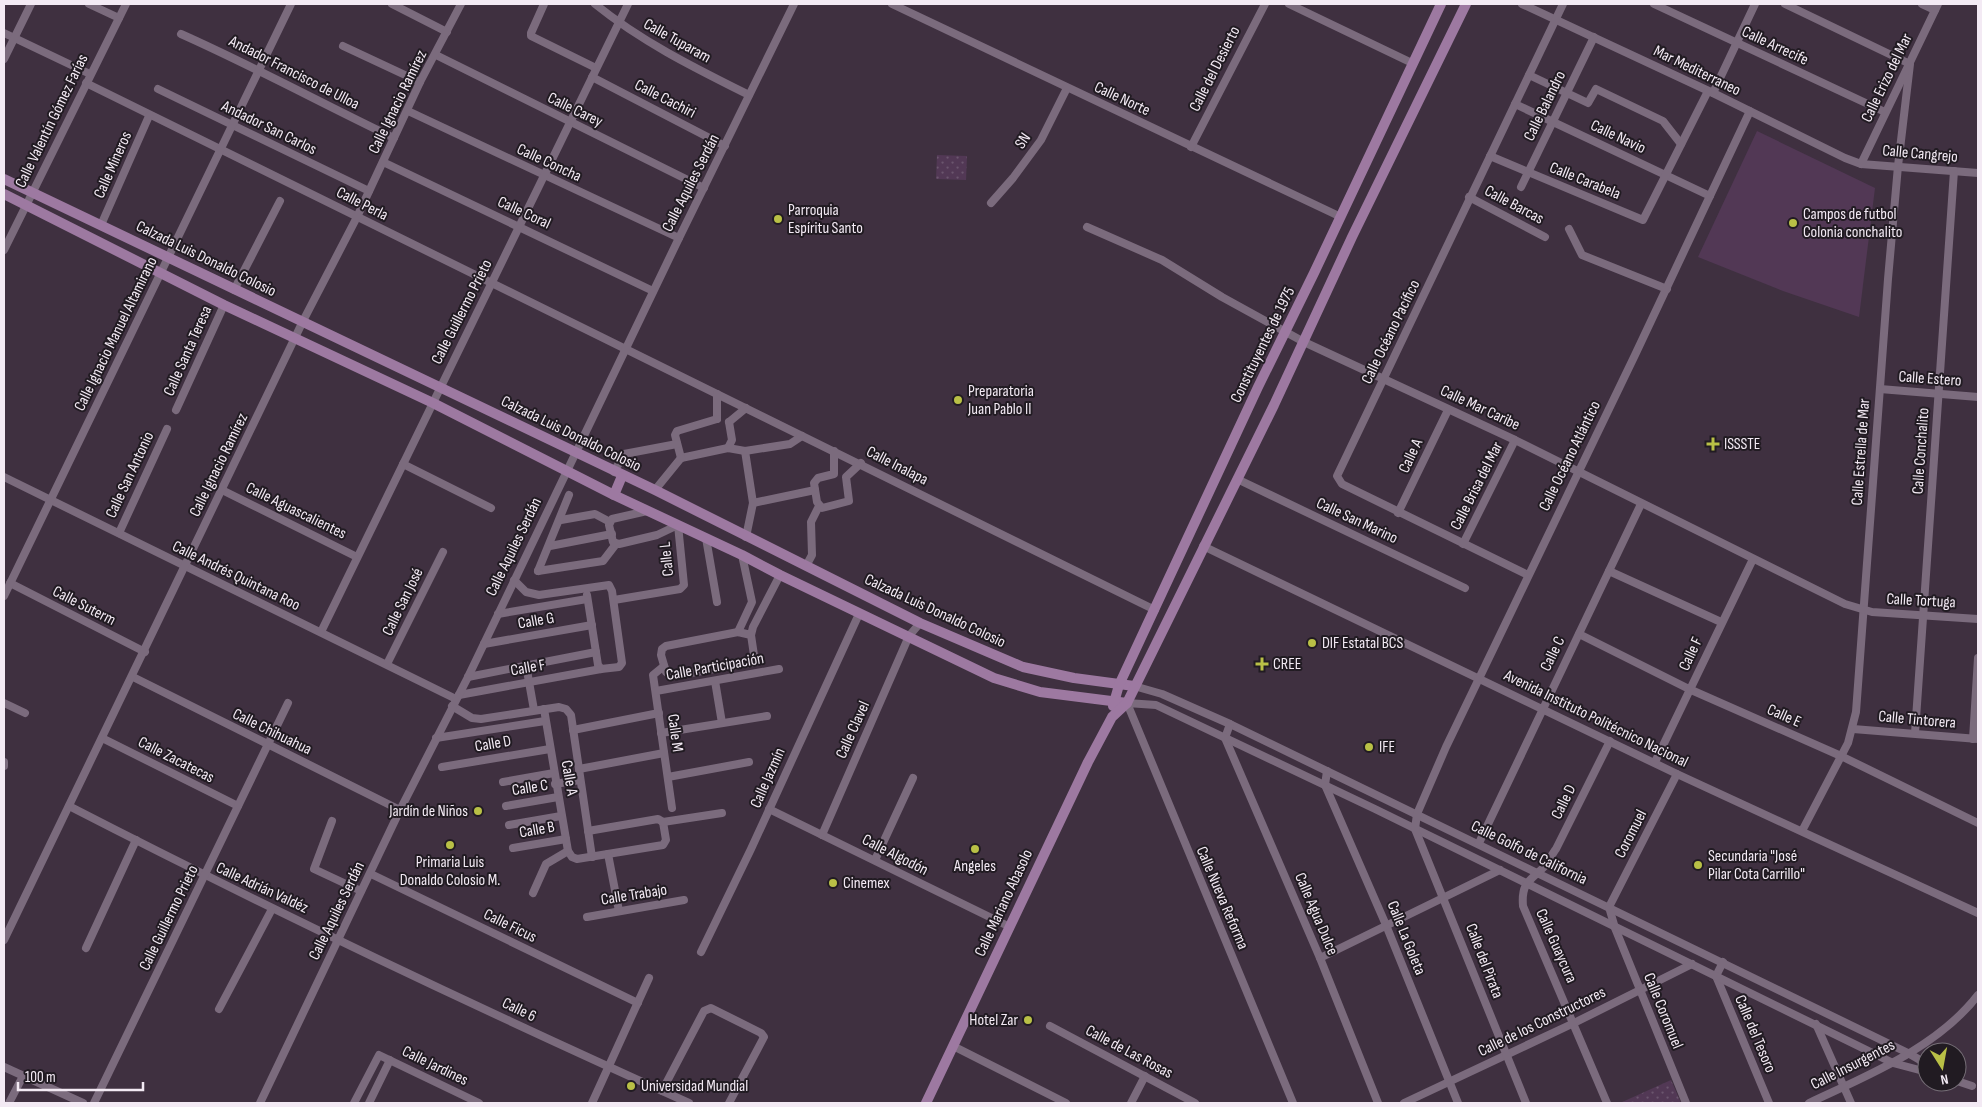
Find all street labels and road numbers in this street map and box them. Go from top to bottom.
street label: Calle Tuparam [640,15,714,67]
street label: Calle Arrecife [1739,22,1811,70]
street label: Calle del Desierto [1185,23,1245,115]
street label: Calle Erizo del Mar [1857,30,1917,125]
street label: Andador Francisco de Ulloa [225,31,362,114]
street label: Mar Mediterraneo [1650,42,1744,100]
street label: Calle Ignacio Ramírez [365,47,431,157]
street label: Calle Valentín Gómez Farías [11,51,93,191]
street label: Calle Balandro [1520,68,1570,144]
street label: Calle Cachiri [631,76,699,122]
street label: Calle Norte [1091,78,1153,120]
street label: Calle Carey [544,89,606,131]
street label: Andador San Carlos [218,96,320,159]
street label: Calle Navio [1587,116,1649,158]
street label: Calle Mineros [90,128,136,201]
street label: SN [1011,129,1035,153]
street label: Calle Aquiles Serdán [658,131,724,235]
street label: Calle Concha [514,140,584,186]
street label: Calle Cangrejo [1881,141,1959,167]
street label: Calle Carabela [1547,158,1623,204]
street label: Calle Barcas [1481,182,1547,229]
street label: Calle Perla [333,183,391,225]
street label: Calle Coral [494,192,554,234]
street label: Calzada Luis Donaldo Colosio [133,217,279,301]
street label: Calle Ignacio Manuel Altamirano [70,254,162,414]
street label: Calle Guillermo Prieto [427,257,497,367]
street label: Calle Océano Pacífico [1358,277,1424,387]
street label: Constituyentes de 1975 [1227,284,1299,406]
street label: Calle Santa Teresa [160,303,216,399]
street label: Calle Estero [1898,367,1962,391]
street label: Calle Mar Caribe [1437,381,1523,435]
street label: Calzada Luis Donaldo Colosio [498,392,644,476]
street label: Calle Océano Atlántico [1535,398,1605,514]
street label: Calle Estrella de Mar [1848,398,1874,506]
street label: Calle Conchalito [1908,407,1934,495]
street label: Calle Ignacio Ramírez [186,410,252,520]
street label: Calle San Antonio [102,429,158,521]
street label: Calle A [1395,436,1427,476]
street label: Calle Brisa del Mar [1447,438,1508,533]
street label: Calle Inalapa [863,442,931,490]
street label: Calle Aguascalientes [243,478,350,544]
street label: Calle San Marino [1313,494,1401,548]
street label: Calle Aquiles Serdán [482,495,546,599]
street label: Calle Andrés Quintana Roo [169,537,303,615]
street label: Calle L [656,541,678,577]
street label: Calle San José [378,565,428,639]
street label: Calzada Luis Donaldo Colosio [861,570,1009,652]
street label: Calle Suterm [49,582,119,630]
street label: Calle Tortuga [1886,590,1956,612]
street label: Calle G [516,608,556,634]
street label: Calle C [1536,633,1570,674]
street label: Calle F [1675,634,1707,674]
street label: Calle Participación [665,649,765,685]
street label: Calle F [509,656,547,680]
street label: Avenida Instituto Politécnico Nacional [1500,666,1691,772]
street label: Calle Clavel [832,698,874,762]
street label: Calle E [1764,700,1804,732]
street label: Calle Chihuahua [229,705,315,759]
street label: Calle Tintorera [1877,707,1957,733]
street label: Calle M [663,713,687,753]
street label: Calle D [473,731,513,757]
street label: Calle Zacatecas [135,733,217,787]
street label: Calle Jazmín [746,745,790,811]
street label: Calle A [557,759,581,797]
street label: Calle C [511,776,550,800]
street label: Calle D [1547,781,1581,823]
street label: Coromuel [1611,807,1651,861]
street label: Calle Golfo de California [1468,817,1590,889]
street label: Calle B [518,818,556,842]
street label: Calle Algodón [859,830,931,880]
street label: Calle Nueva Reforma [1192,844,1252,952]
street label: Calle Mariano Abasolo [971,846,1037,960]
street label: Calle Adrián Valdéz [213,858,311,918]
street label: Calle Aquiles Serdán [305,859,369,963]
street label: Calle Guillermo Prieto [135,862,203,974]
street label: Calle Agua Dulce [1290,870,1342,958]
street label: Calle Trabajo [600,880,668,910]
street label: Calle La Goleta [1383,898,1429,978]
street label: Calle Ficus [480,905,540,947]
street label: Calle Guaycura [1531,906,1581,986]
street label: Calle del Pirata [1461,921,1507,1001]
street label: Calle Coromuel [1639,970,1687,1052]
street label: Calle de los Constructores [1475,983,1609,1061]
street label: Calle del Tesoro [1730,992,1780,1076]
street label: Calle 6 [499,994,539,1026]
street label: Calle de Las Rosas [1082,1021,1176,1083]
street label: Calle Insurgentes [1808,1036,1898,1094]
street label: Calle Jardines [399,1042,471,1090]

